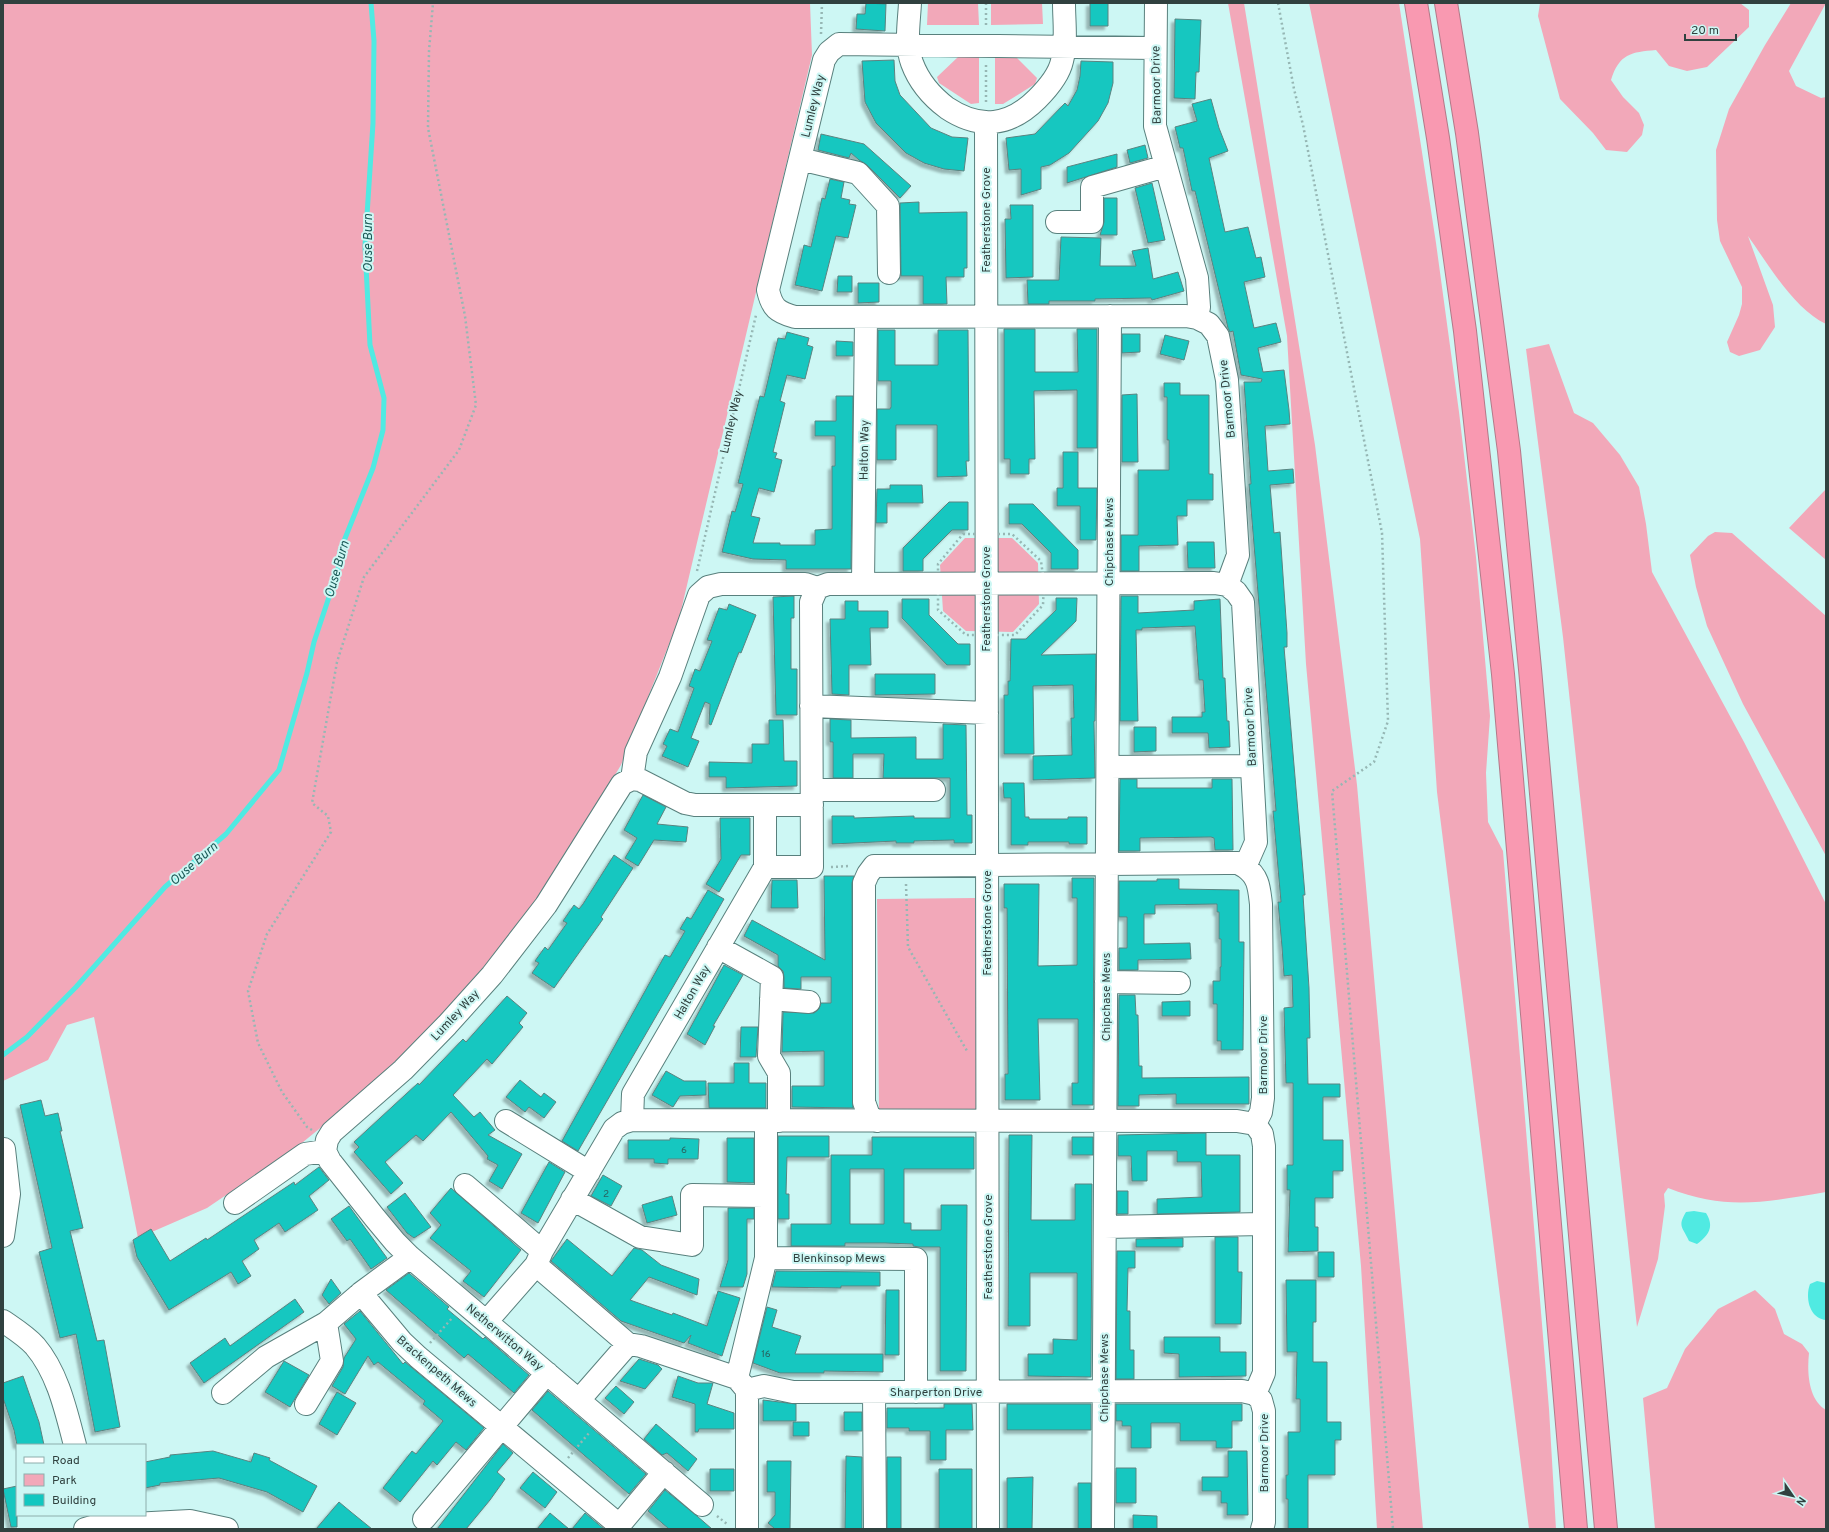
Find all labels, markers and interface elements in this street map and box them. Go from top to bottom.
scale bar [1685,16,1736,42]
text: 20 m [1691,23,1719,39]
street label: Barmoor Drive [1148,45,1166,125]
street label: Lumley Way [798,73,830,139]
street label: Featherstone Grove [979,167,995,273]
water label: Ouse Burn [361,214,377,272]
street label: Barmoor Drive [1216,359,1240,439]
street label: Lumley Way [717,389,747,455]
street label: Halton Way [856,420,874,480]
street label: Chipchase Mews [1102,498,1118,586]
water label: Ouse Burn [322,539,354,600]
street label: Featherstone Grove [979,546,995,652]
street label: Barmoor Drive [1241,687,1261,767]
water label: Ouse Burn [167,839,222,890]
street label: Featherstone Grove [980,870,996,976]
street label: Chipchase Mews [1099,953,1115,1041]
street label: Halton Way [671,962,715,1023]
street label: Lumley Way [428,987,484,1045]
street label: Barmoor Drive [1256,1016,1272,1094]
house number: 6 [681,1144,687,1157]
house number: 2 [603,1188,609,1201]
street label: Featherstone Grove [981,1194,997,1300]
street label: Blenkinsop Mews [793,1251,885,1267]
street label: Netherwitton Way [462,1301,546,1375]
street label: Brackenpeth Mews [393,1332,480,1411]
street label: Chipchase Mews [1097,1334,1113,1422]
house number: 16 [761,1348,771,1361]
street label: Sharperton Drive [890,1385,982,1401]
street label: Barmoor Drive [1257,1414,1273,1492]
legend [16,1444,146,1516]
text: Road [52,1453,80,1469]
text: Park [52,1473,77,1489]
north arrow [1773,1476,1813,1516]
text: Building [52,1493,96,1509]
text: N [1792,1494,1808,1508]

